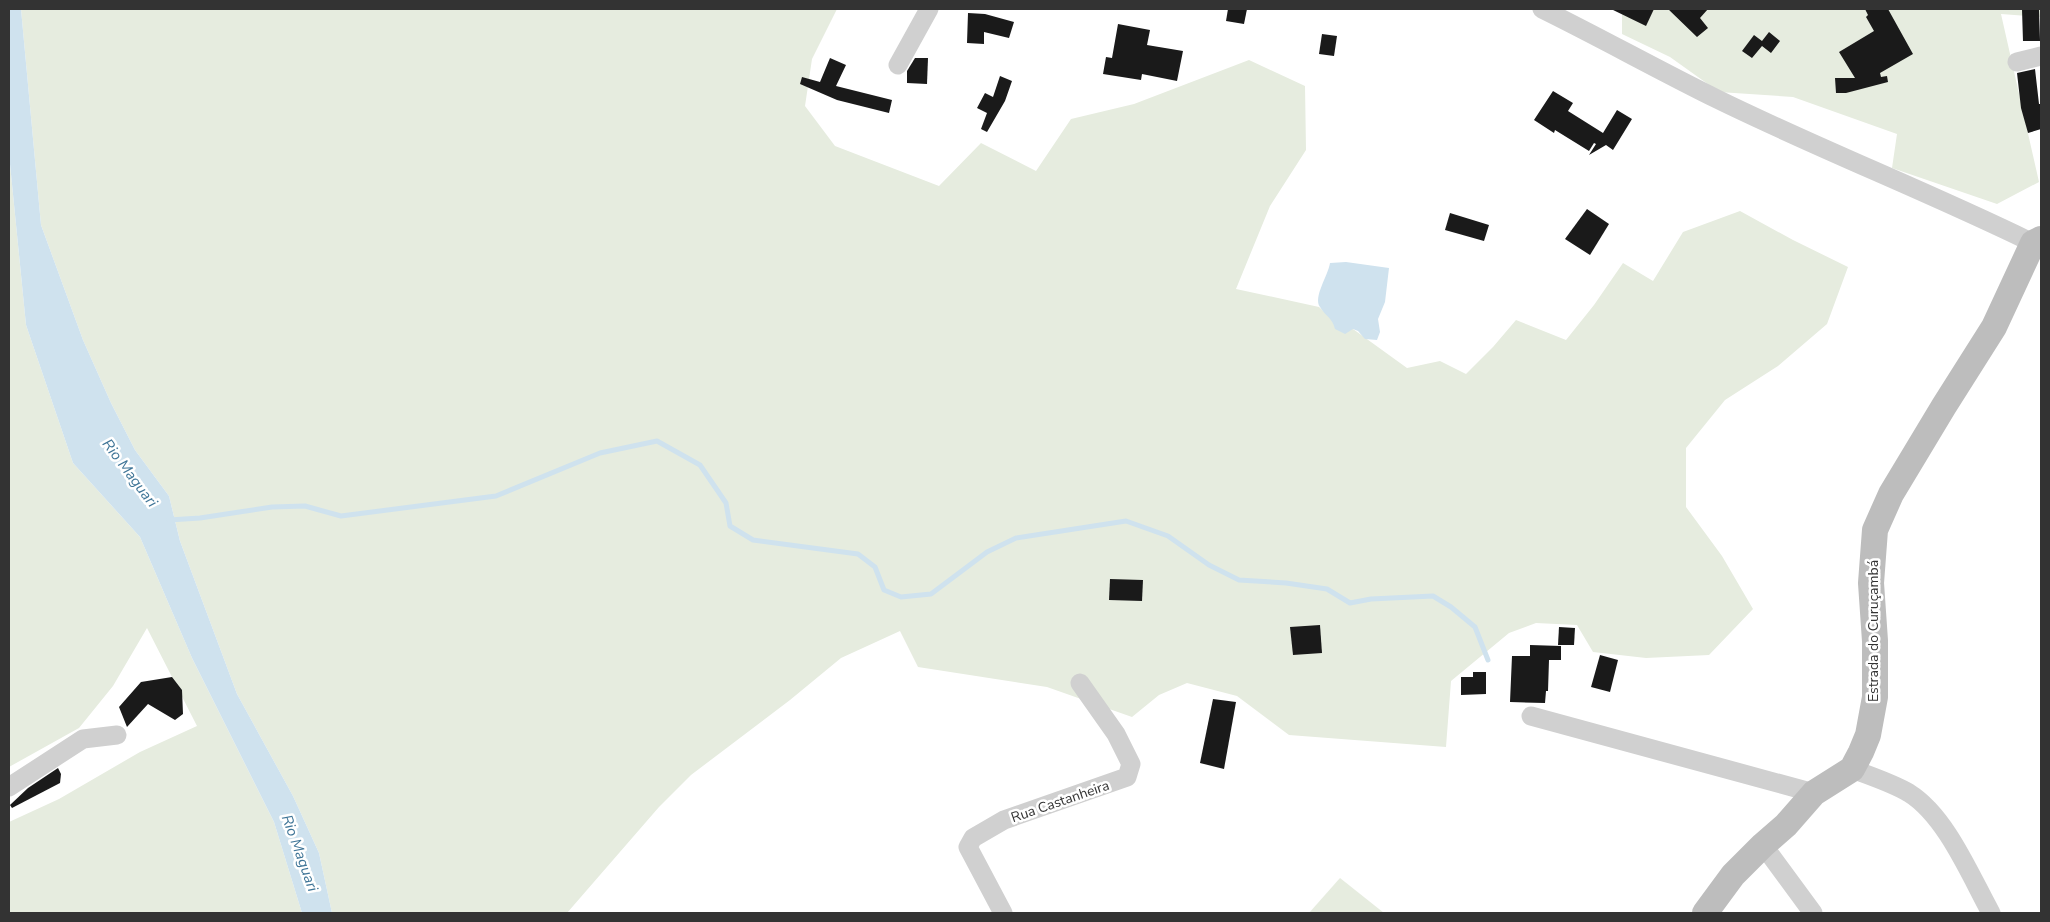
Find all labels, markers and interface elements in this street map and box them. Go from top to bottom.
water label: Rio Maguari [98,435,163,512]
street label: Estrada do Curuçambá [1864,560,1883,702]
street label: Rua Castanheira [1008,776,1112,827]
water label: Rio Maguari [277,812,323,895]

